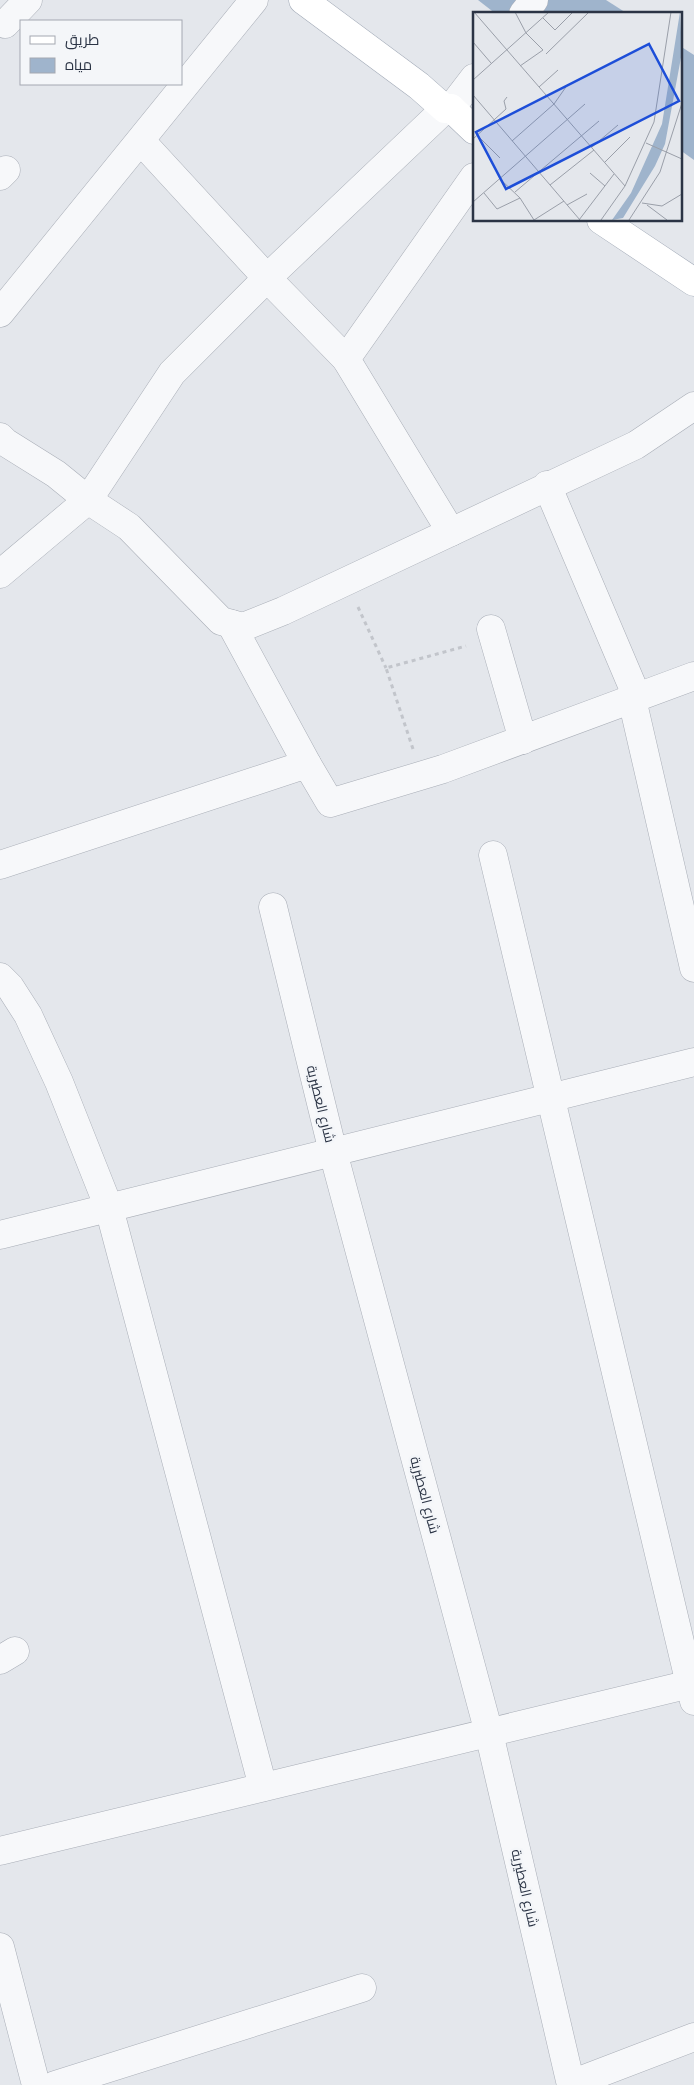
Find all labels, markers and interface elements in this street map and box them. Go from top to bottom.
inset map [473,12,682,221]
legend [20,20,182,85]
text: طريق [65,30,99,50]
text: مياه [65,55,92,75]
street label: شارع العطيرية [303,1063,339,1145]
street label: شارع العطيرية [406,1454,444,1536]
street label: شارع العطيرية [507,1847,543,1929]

